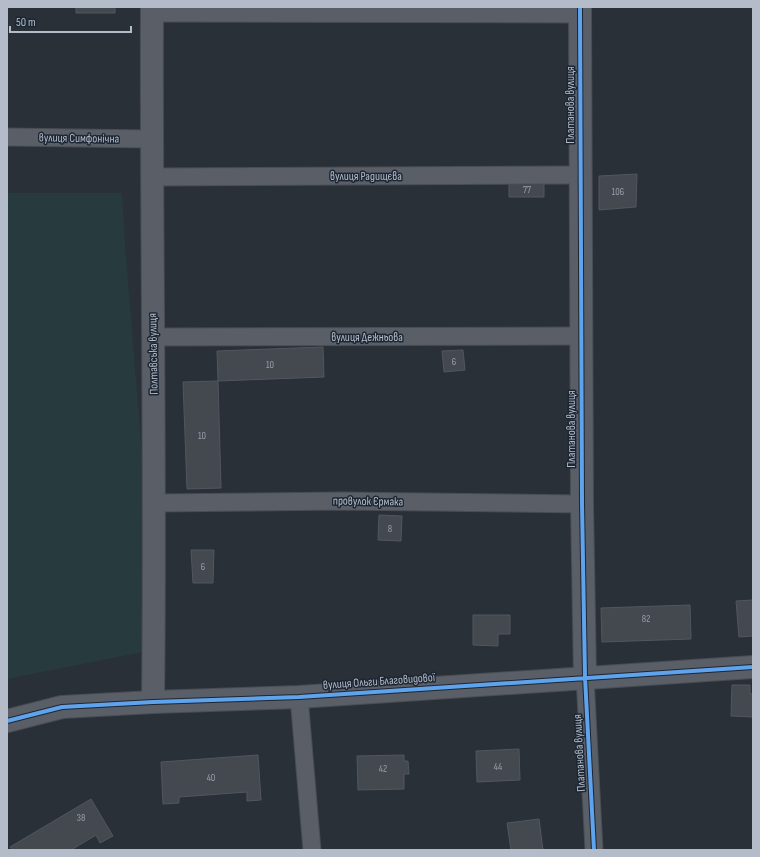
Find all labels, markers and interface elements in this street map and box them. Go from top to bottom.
scale bar [10,8,131,34]
text: 50 m [16,15,36,30]
street label: Платанова вулиця [563,66,578,144]
street label: вулиця Симфонічна [39,130,120,147]
street label: вулиця Радищєва [330,169,402,184]
house number: 77 [523,184,531,196]
house number: 106 [612,186,624,198]
street label: Полтавська вулиця [145,313,162,395]
street label: вулиця Дежньова [331,330,403,345]
house number: 6 [452,356,456,368]
house number: 10 [266,359,274,371]
street label: Платанова вулиця [564,390,579,468]
house number: 10 [198,430,206,442]
street label: провулок Єрмака [333,493,404,510]
house number: 8 [388,523,392,535]
house number: 6 [201,561,205,573]
house number: 82 [642,613,650,625]
street label: вулиця Ольги Благовидової [323,670,436,693]
street label: Платанова вулиця [570,714,589,792]
house number: 44 [494,761,502,773]
house number: 42 [379,763,387,775]
house number: 40 [207,772,215,784]
house number: 38 [77,812,85,824]

